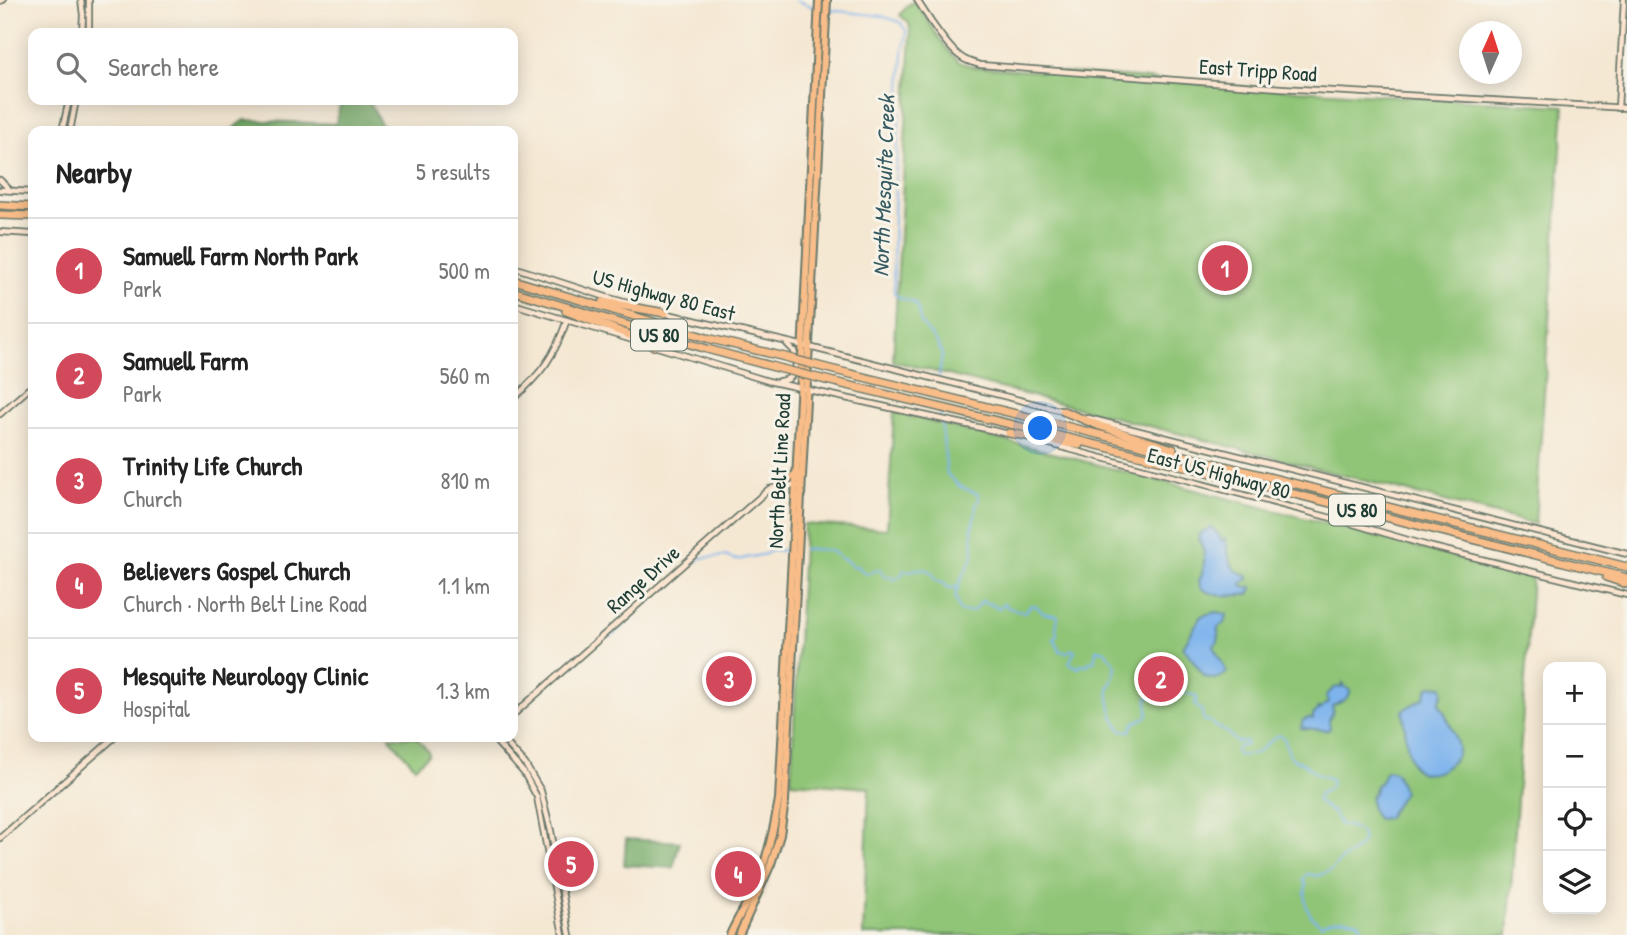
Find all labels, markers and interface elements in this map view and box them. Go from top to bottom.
north arrow [1459,21,1522,84]
search box [28,28,518,105]
icon: search [52,48,90,86]
text: Search here [108,49,219,84]
street label: East Tripp Road [1198,51,1318,89]
water label: North Mesquite Creek [864,92,903,277]
text: Nearby [56,152,132,192]
text: 5 results [416,156,490,187]
text: Samuell Farm North Park [123,238,358,273]
pin: 1 [1202,242,1248,294]
text: 1 [75,255,83,286]
text: 500 m [439,255,490,286]
street label: US Highway 80 East [589,262,739,328]
text: Park [123,273,161,304]
road number: US 80 [631,320,687,350]
text: Samuell Farm [123,343,248,378]
text: 2 [74,360,84,391]
text: 560 m [440,360,490,391]
text: Park [123,378,161,409]
street label: North Belt Line Road [760,393,798,549]
your location [1023,411,1057,445]
street label: East US Highway 80 [1144,440,1294,506]
text: Trinity Life Church [123,448,302,483]
text: 3 [74,465,84,496]
text: 810 m [440,465,490,496]
text: Church [123,483,182,514]
road number: US 80 [1329,495,1385,526]
street label: Range Drive [600,538,686,620]
text: Believers Gospel Church [123,553,350,588]
text: 4 [75,570,83,601]
text: 1.1 km [438,570,490,601]
text: Church · North Belt Line Road [123,588,367,619]
pin: 3 [706,653,752,705]
pin: 2 [1138,653,1184,705]
text: Mesquite Neurology Clinic [123,658,368,693]
map controls [1543,662,1606,914]
button: + [1543,662,1606,725]
text: 5 [74,675,84,706]
text: 1.3 km [436,675,490,706]
text: Hospital [123,693,190,724]
button: − [1543,725,1606,788]
button: locate [1543,788,1606,851]
pin: 5 [548,838,594,890]
pin: 4 [715,848,761,900]
button: layers [1543,851,1606,914]

